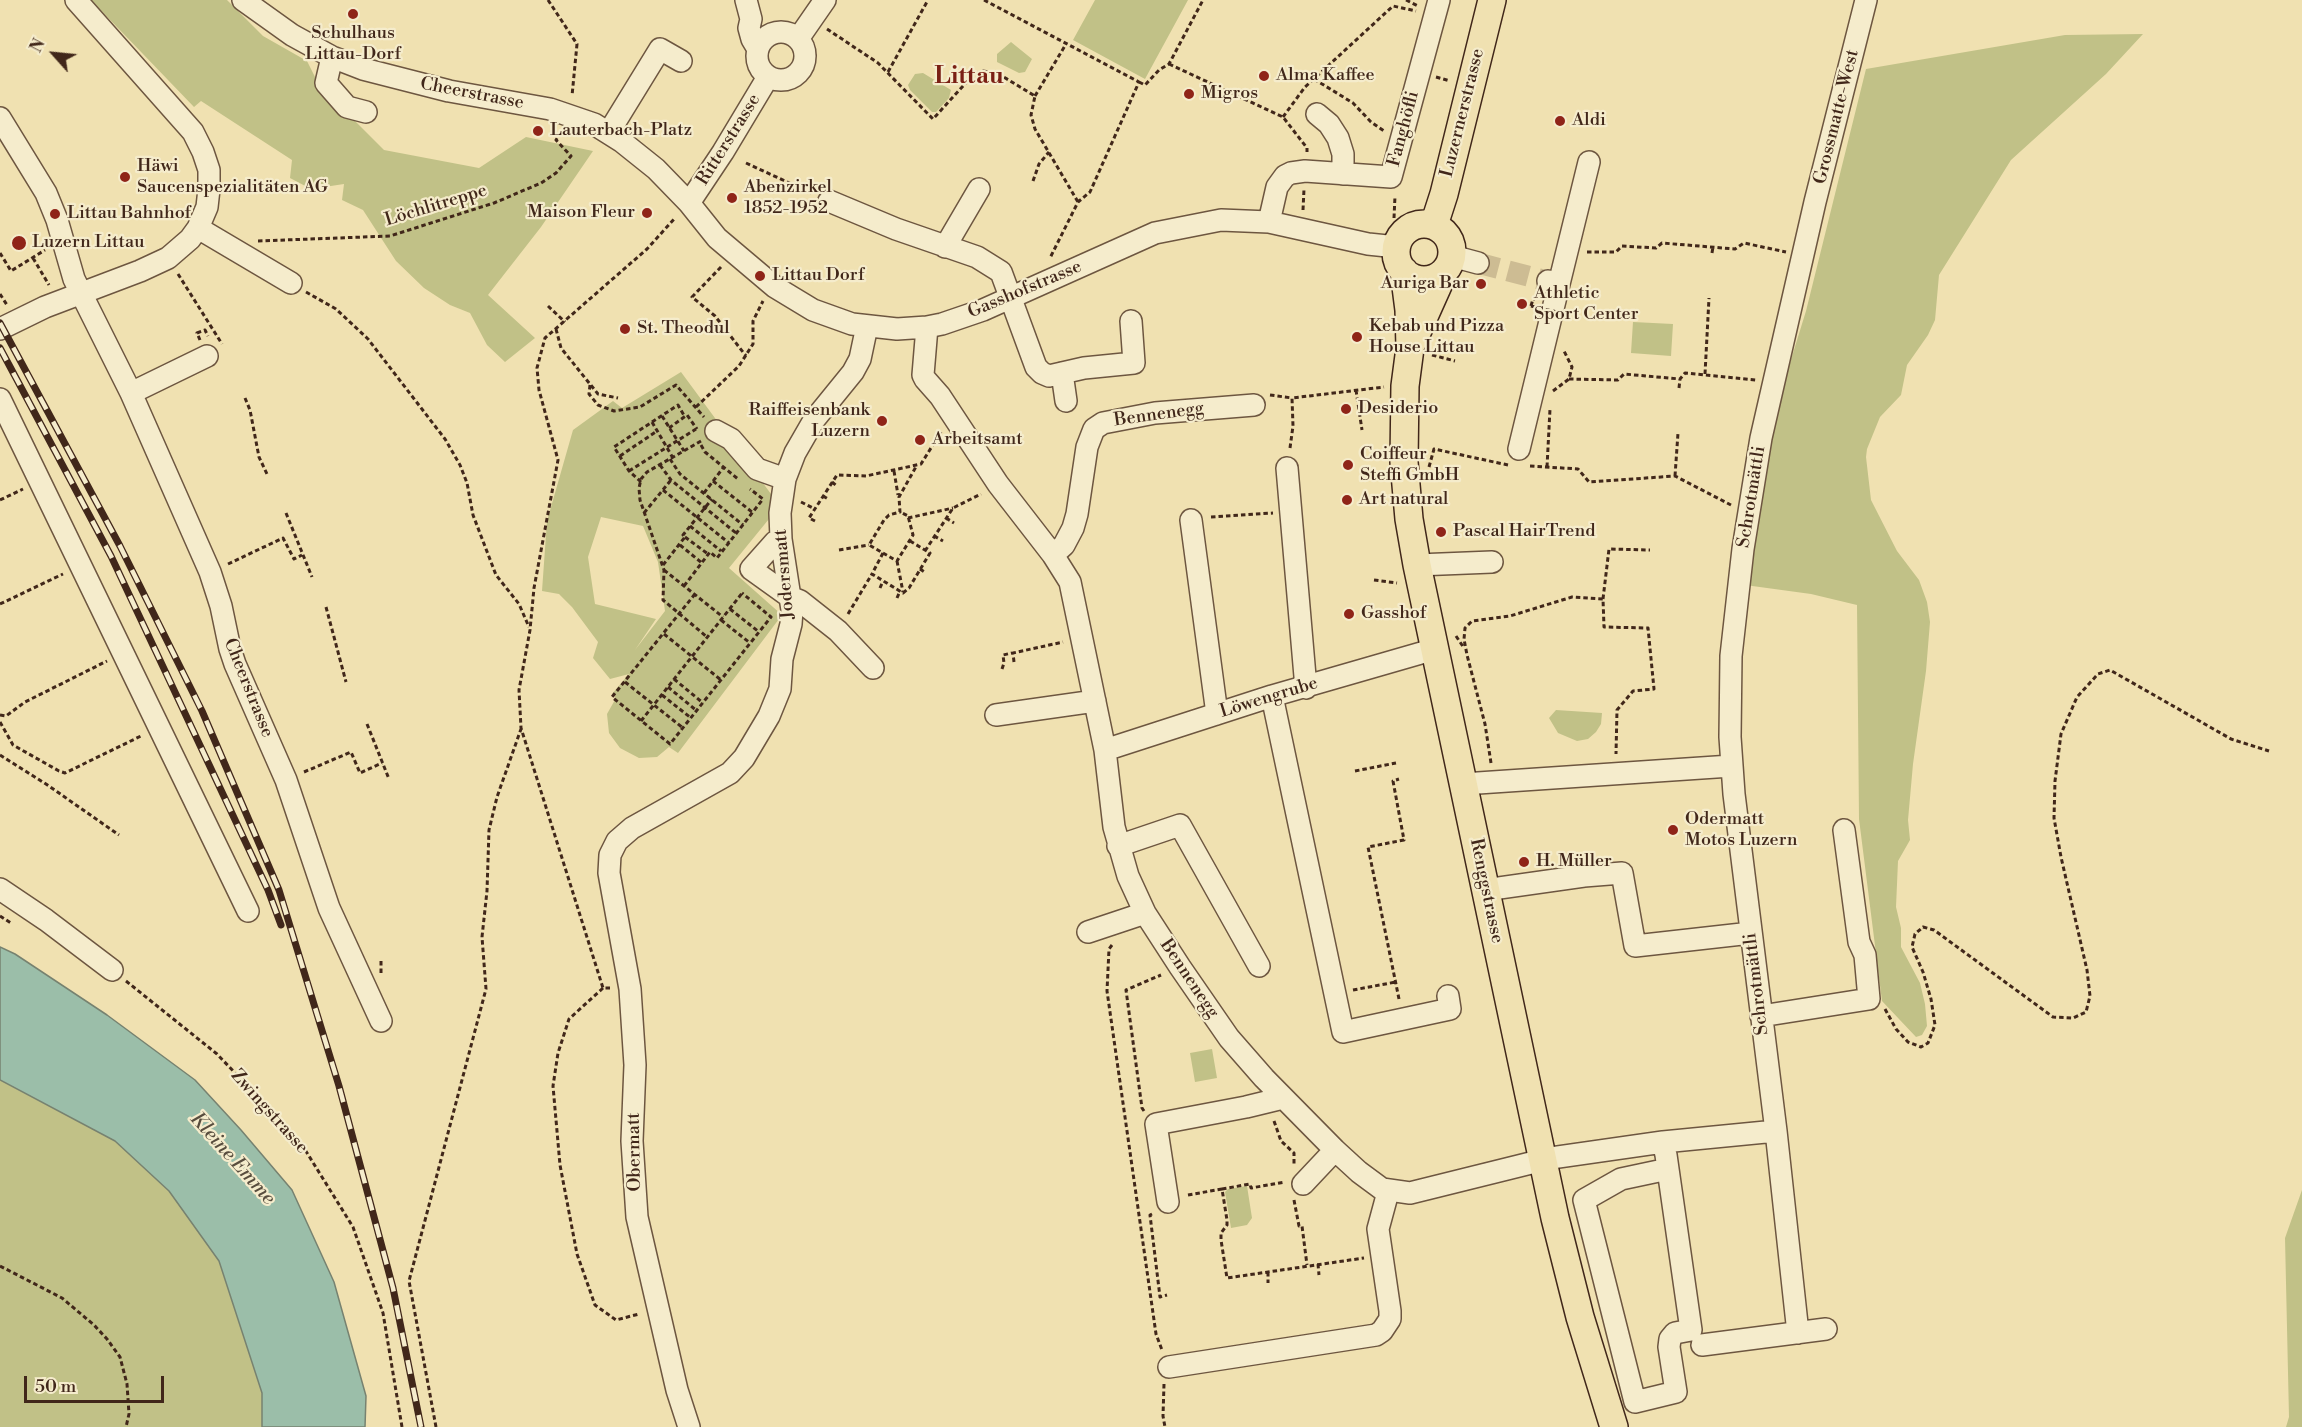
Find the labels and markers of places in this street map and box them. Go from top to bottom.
marker: Schulhaus Littau-Dorf [346,7,360,21]
place label: Schulhaus Littau-Dorf [305,23,401,66]
place label: Alma Kaffee [1276,65,1375,87]
marker: Alma Kaffee [1257,69,1271,83]
place label: Migros [1201,83,1258,105]
marker: Migros [1182,87,1196,101]
place label: Aldi [1572,110,1606,132]
marker: Aldi [1553,114,1567,128]
place label: Lauterbach-Platz [550,120,692,142]
marker: Lauterbach-Platz [531,124,545,138]
place label: Häwi Saucenspezialitäten AG [137,156,328,198]
marker: Häwi Saucenspezialitäten AG [118,170,132,184]
place label: Abenzirkel 1852-1952 [744,177,832,219]
marker: Abenzirkel 1852-1952 [725,191,739,205]
place label: Maison Fleur [527,202,635,224]
place label: Littau Bahnhof [67,203,191,225]
marker: Maison Fleur [640,206,654,220]
marker: Littau Bahnhof [48,207,62,221]
place label: Luzern Littau [32,232,144,254]
marker: Luzern Littau [10,234,28,252]
place label: Littau Dorf [772,265,865,287]
marker: Littau Dorf [753,269,767,283]
place label: Auriga Bar [1381,273,1469,295]
marker: Auriga Bar [1474,277,1488,291]
place label: Athletic Sport Center [1534,283,1638,326]
marker: Athletic Sport Center [1515,297,1529,311]
place label: Kebab und Pizza House Littau [1369,316,1504,358]
place label: St. Theodul [637,318,730,340]
marker: St. Theodul [618,322,632,336]
marker: Kebab und Pizza House Littau [1350,330,1364,344]
place label: Desiderio [1358,398,1438,420]
place label: Raiffeisenbank Luzern [749,400,870,442]
marker: Desiderio [1339,402,1353,416]
marker: Raiffeisenbank Luzern [875,414,889,428]
place label: Arbeitsamt [932,429,1023,451]
marker: Arbeitsamt [913,433,927,447]
place label: Coiffeur Steffi GmbH [1360,444,1459,486]
marker: Coiffeur Steffi GmbH [1341,458,1355,472]
place label: Art natural [1359,489,1448,511]
marker: Art natural [1340,493,1354,507]
place label: Pascal HairTrend [1453,521,1595,543]
marker: Pascal HairTrend [1434,525,1448,539]
place label: Gasshof [1361,603,1426,625]
marker: Gasshof [1342,607,1356,621]
place label: Odermatt Motos Luzern [1685,809,1797,852]
marker: Odermatt Motos Luzern [1666,823,1680,837]
place label: H. Müller [1536,851,1612,873]
marker: H. Müller [1517,855,1531,869]

